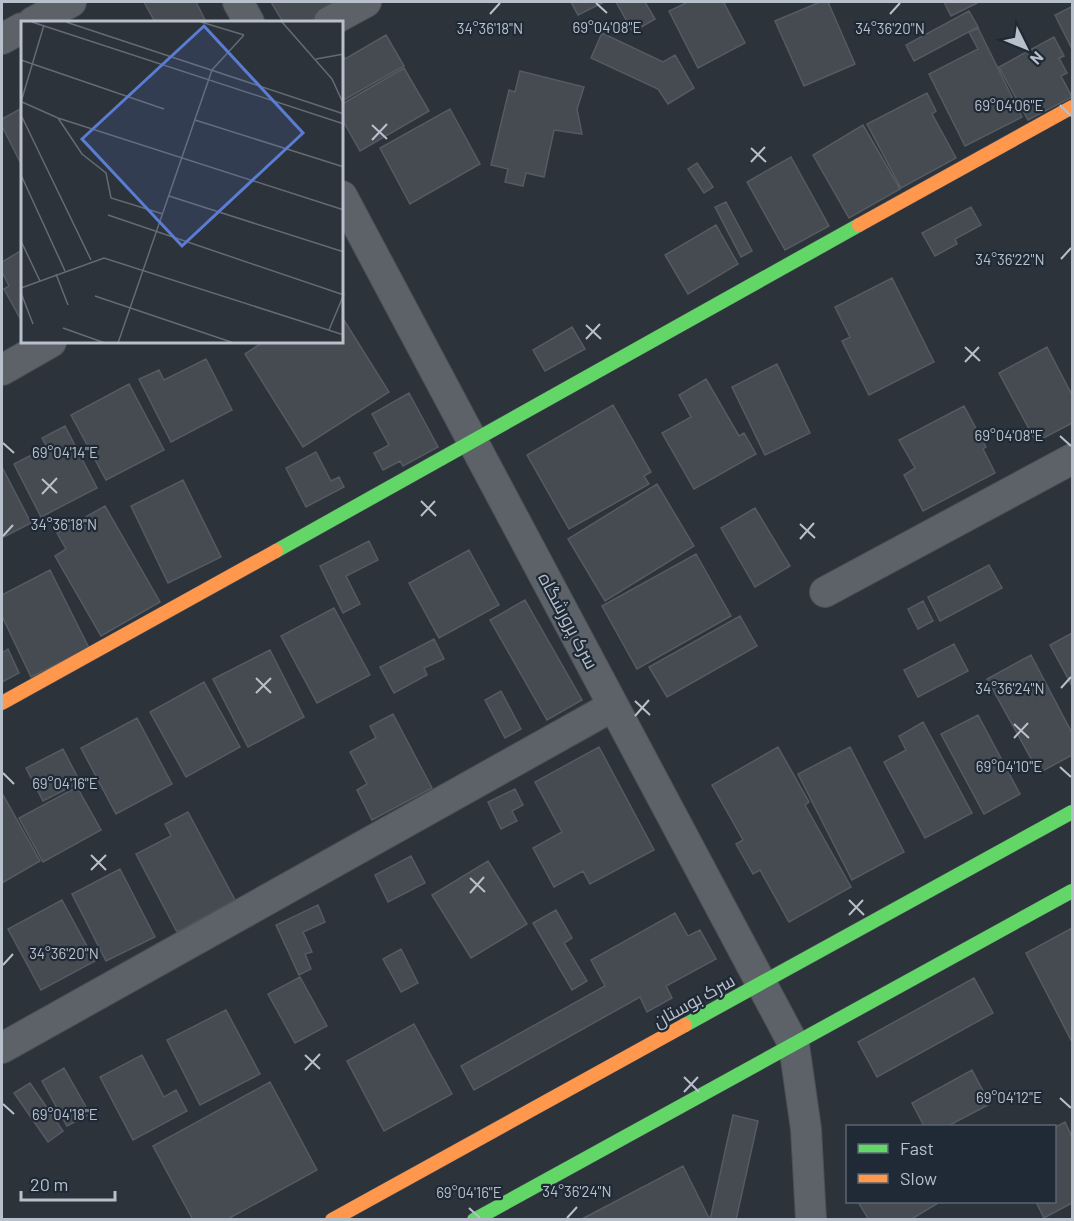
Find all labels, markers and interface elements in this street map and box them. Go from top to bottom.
text: 69°04'08"E [572,18,642,36]
north arrow [996,18,1056,78]
text: 34°36'18"N [457,19,523,37]
text: 34°36'20"N [855,19,925,37]
inset map [21,21,344,344]
text: N [1027,48,1048,69]
text: 69°04'06"E [975,96,1043,114]
text: 34°36'22"N [975,250,1045,268]
text: 69°04'08"E [974,426,1044,444]
text: 69°04'14"E [32,443,98,461]
text: 34°36'18"N [31,515,97,533]
street label: سرک پرورشگاه [533,569,603,673]
text: 34°36'24"N [975,679,1045,697]
text: 69°04'10"E [976,757,1042,775]
text: 69°04'16"E [32,774,98,792]
text: 34°36'20"N [29,944,99,962]
street label: سرک بوستان [649,969,739,1033]
text: 69°04'12"E [976,1088,1042,1106]
text: 69°04'18"E [32,1105,98,1123]
legend [846,1125,1056,1203]
text: Fast [900,1137,934,1159]
scale bar [21,1164,116,1202]
text: Slow [900,1167,937,1189]
text: 20 m [30,1173,68,1195]
text: 34°36'24"N [542,1182,612,1200]
text: 69°04'16"E [436,1183,502,1201]

